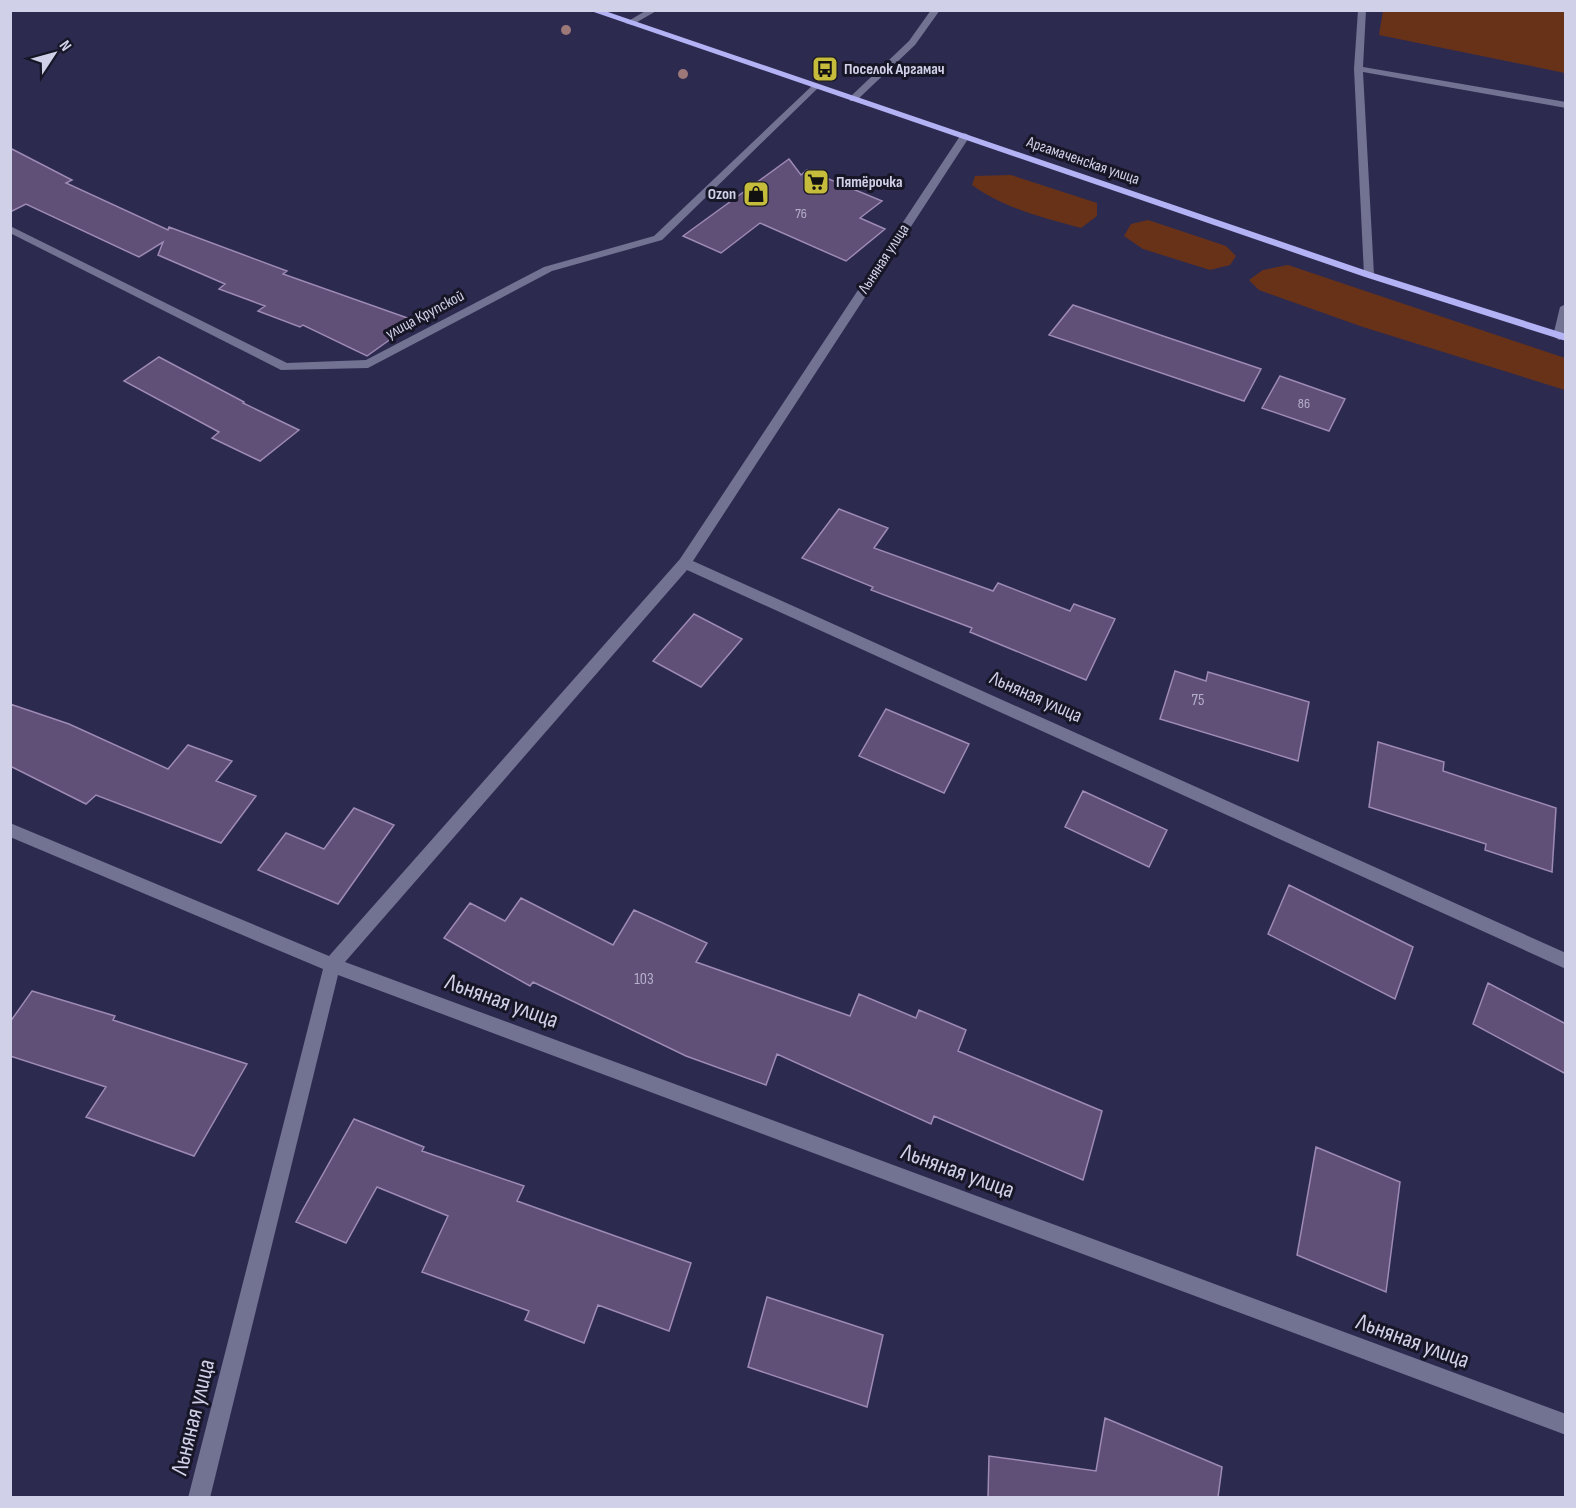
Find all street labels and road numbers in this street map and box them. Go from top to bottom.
street label: Аргамаченская улица [1023,132,1142,189]
street label: Льняная улица [854,221,913,298]
street label: улица Крупской [383,286,467,344]
street label: Льняная улица [985,666,1086,728]
street label: Льняная улица [441,967,563,1035]
street label: Льняная улица [897,1137,1019,1205]
street label: Льняная улица [1352,1307,1474,1375]
street label: Льняная улица [164,1356,221,1479]

